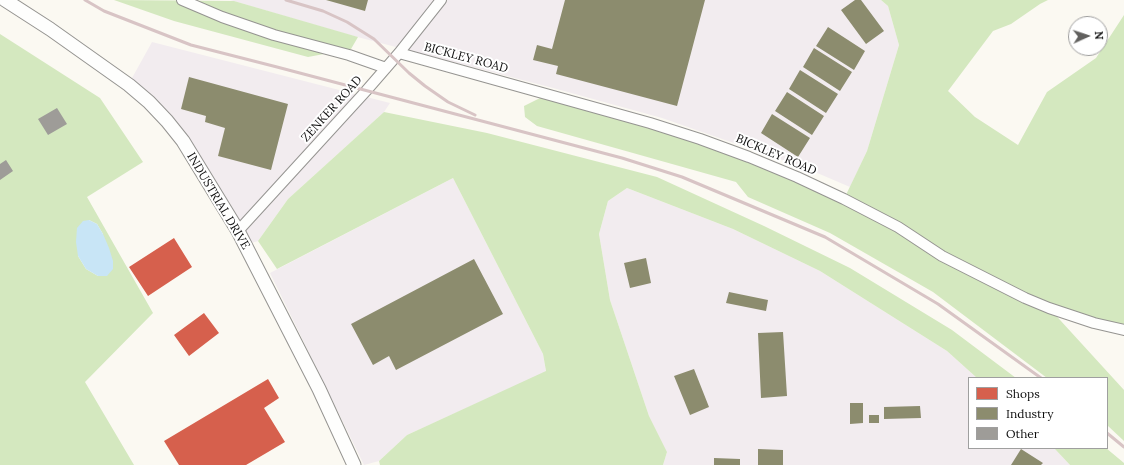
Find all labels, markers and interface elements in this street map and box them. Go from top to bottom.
north arrow [1068,16,1108,56]
text: N [1092,31,1106,40]
street label: BICKLEY ROAD [422,40,510,76]
street label: ZENKER ROAD [299,73,365,145]
street label: BICKLEY ROAD [733,131,819,179]
street label: INDUSTRIAL DRIVE [183,150,253,252]
legend [968,377,1108,449]
text: Shops [1006,386,1040,401]
text: Industry [1006,406,1053,421]
text: Other [1006,426,1039,441]

